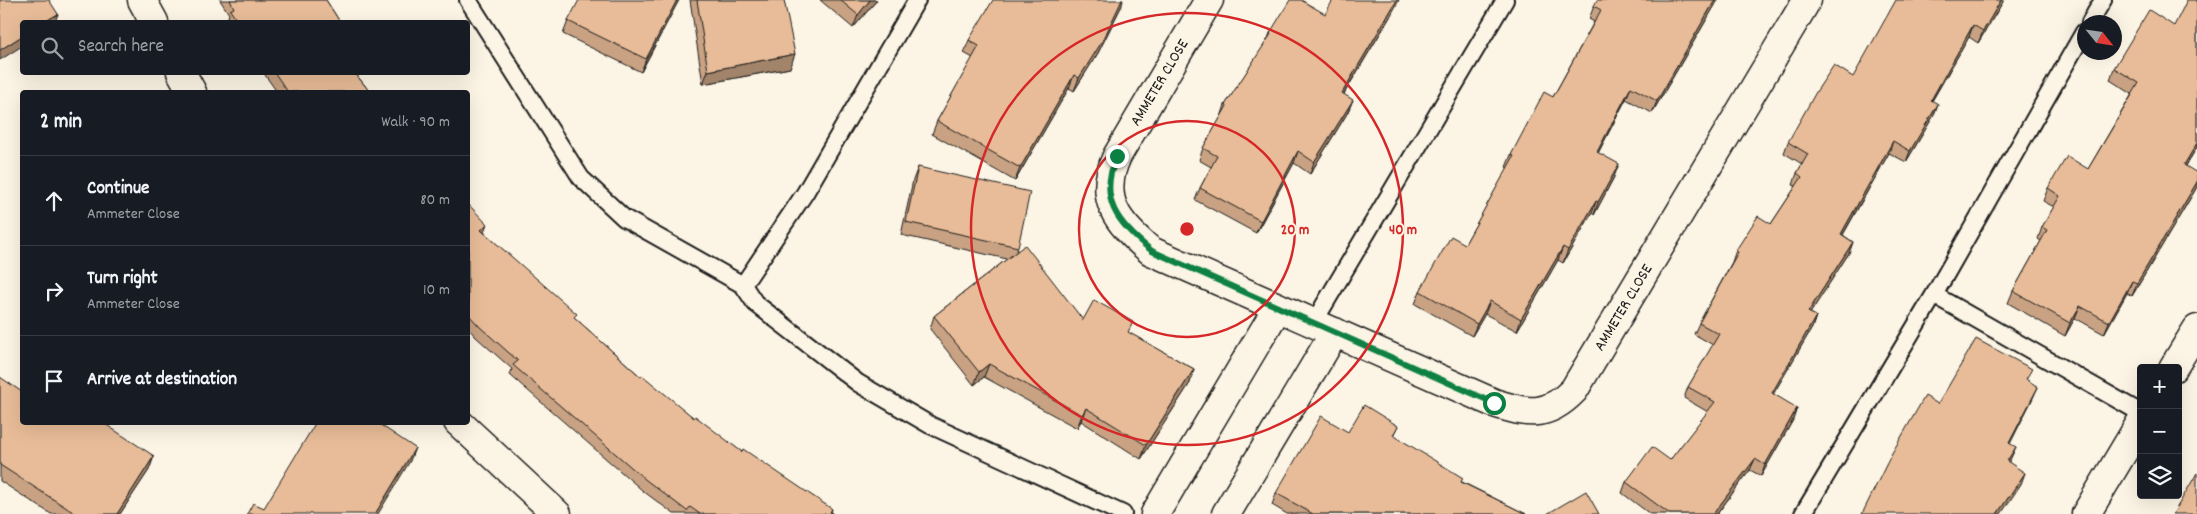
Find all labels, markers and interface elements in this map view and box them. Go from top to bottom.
north arrow [2077,15,2122,60]
search box [20,20,470,75]
icon: search [38,34,66,62]
text: Search here [78,34,164,61]
street label: AMMETER CLOSE [1125,35,1195,131]
text: 2 min [40,108,82,138]
text: Walk · 90 m [381,111,450,134]
route end [1106,145,1129,168]
text: Continue [87,176,149,203]
icon: ahead [40,187,68,215]
text: 80 m [420,189,450,212]
text: Ammeter Close [87,203,180,226]
centre of rings [1178,220,1196,238]
text: 20 m [1281,220,1309,242]
text: 40 m [1389,220,1417,242]
street label: AMMETER CLOSE [1589,260,1659,356]
text: Turn right [87,266,158,293]
icon: right [40,277,68,305]
text: 10 m [423,279,450,302]
text: Ammeter Close [87,293,180,316]
map controls [2137,364,2182,499]
button: + [2137,364,2182,409]
icon: arrive [40,367,68,395]
text: Arrive at destination [87,367,237,394]
route start [1483,392,1506,415]
button: − [2137,409,2182,454]
button: layers [2137,454,2182,499]

